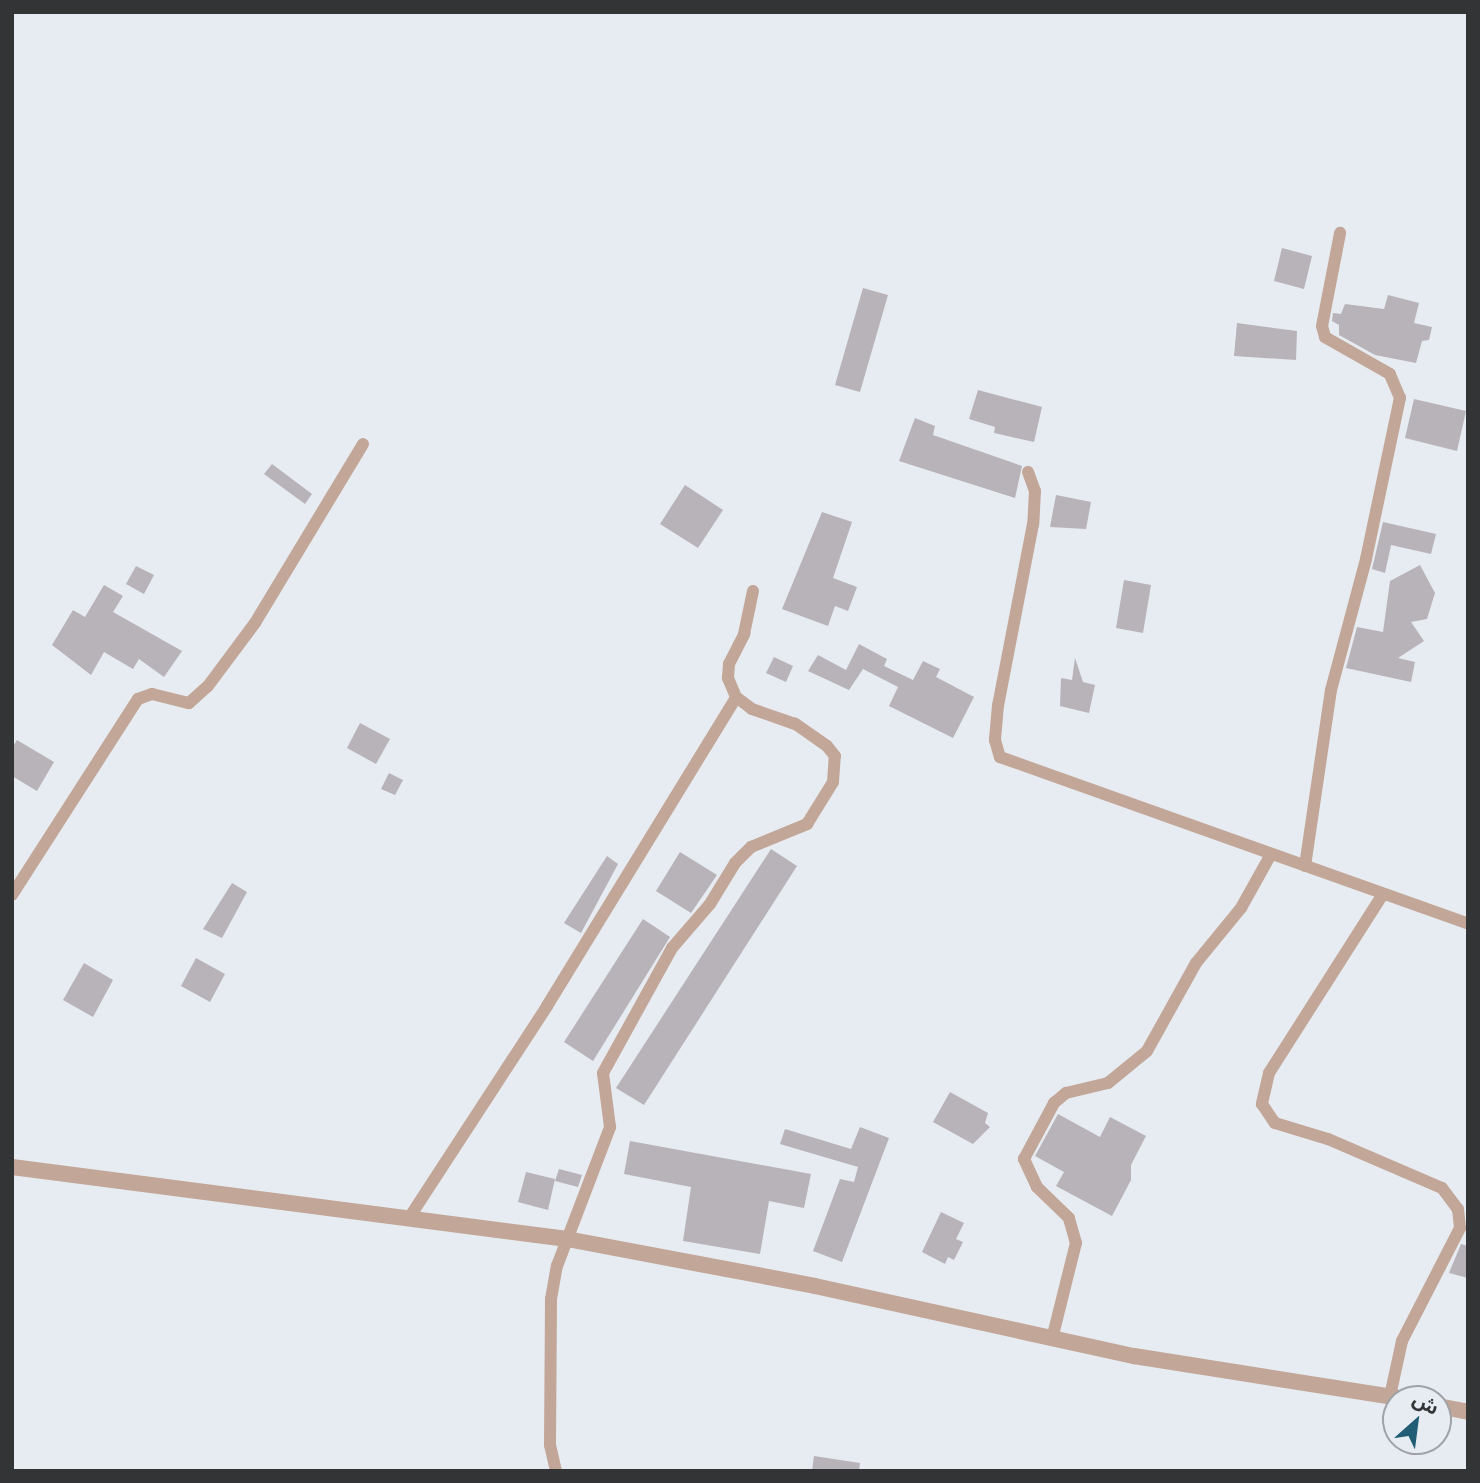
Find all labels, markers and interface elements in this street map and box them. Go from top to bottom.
north arrow [1382,1385,1452,1455]
text: ش [1408,1386,1444,1421]

